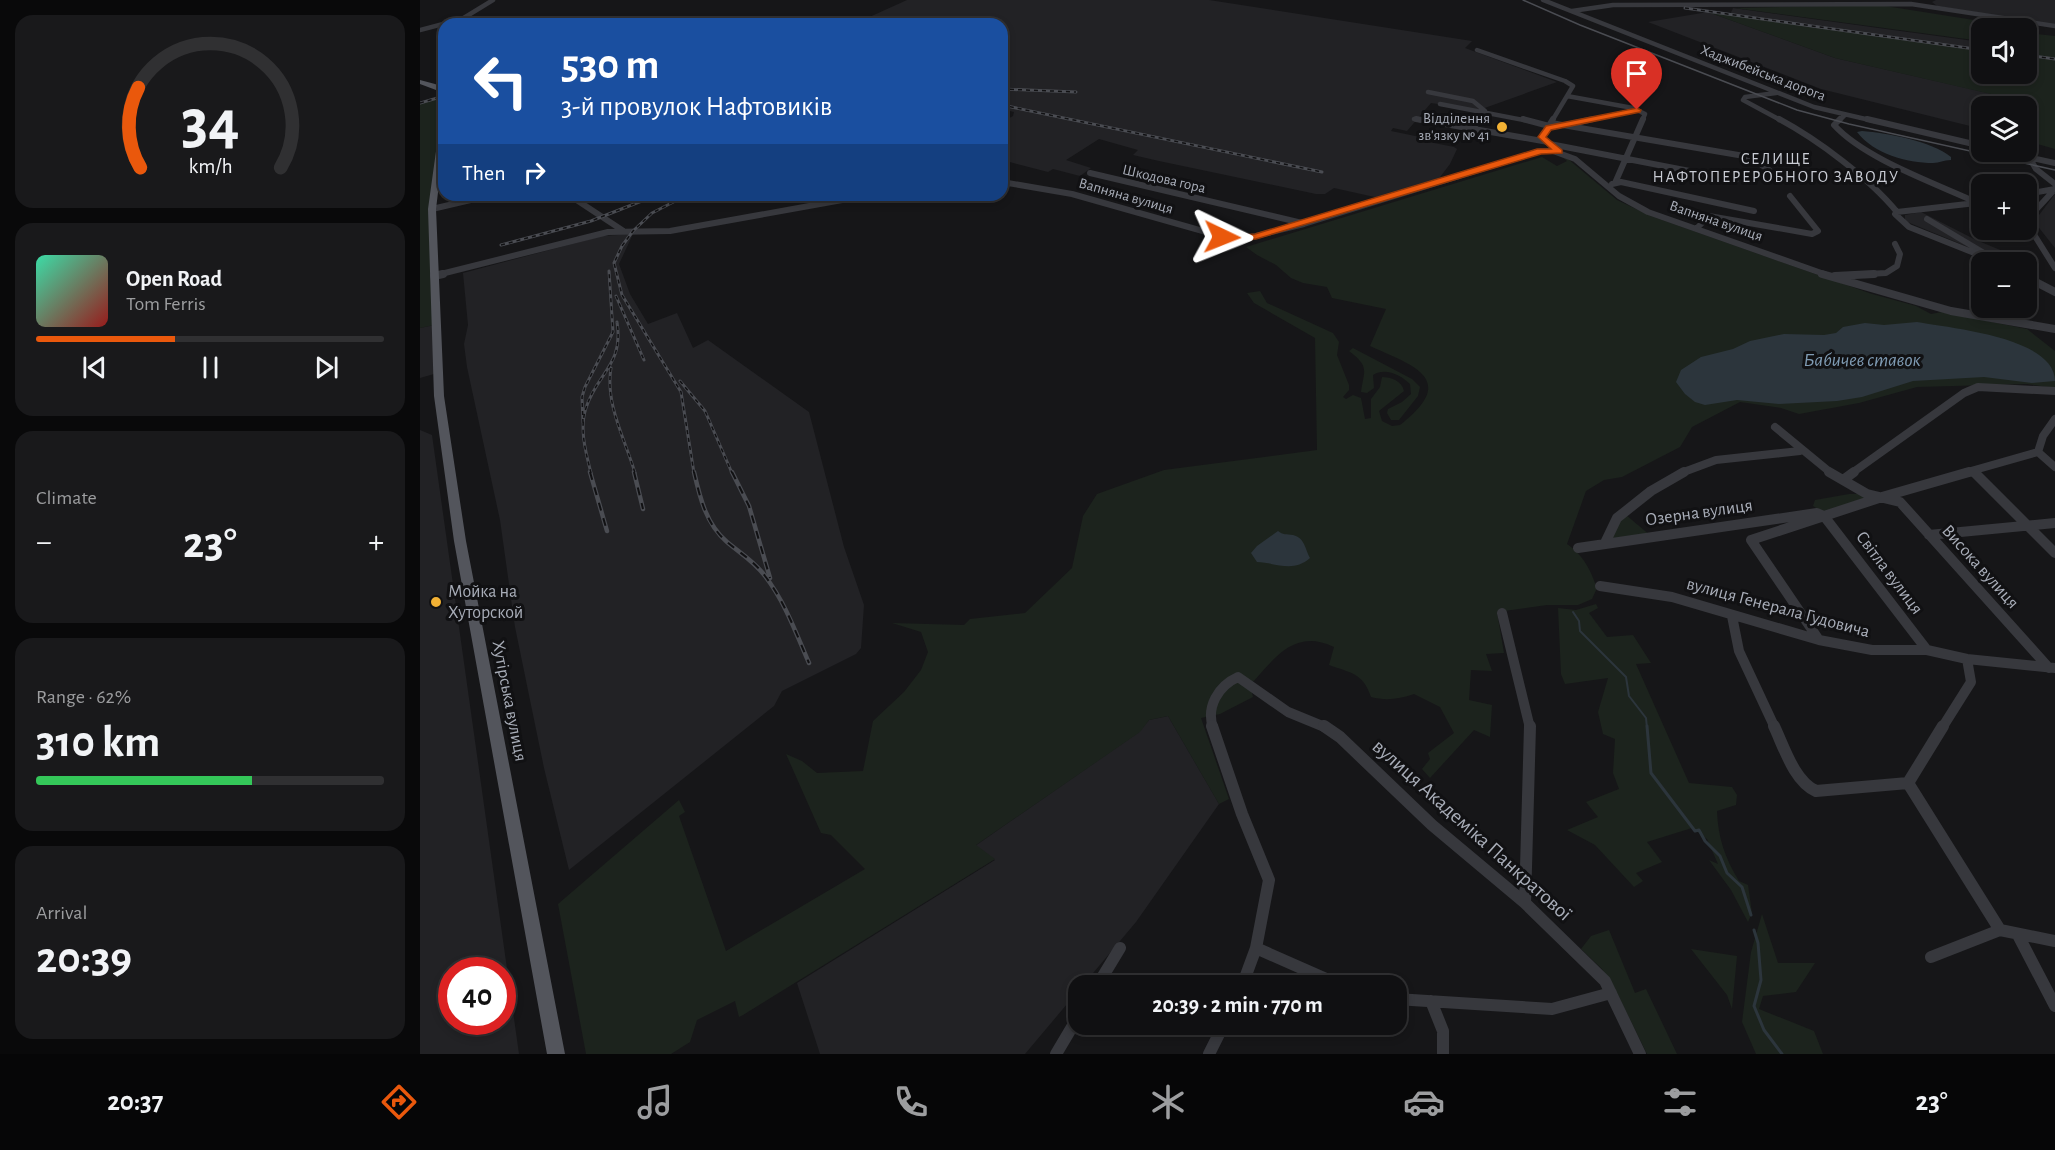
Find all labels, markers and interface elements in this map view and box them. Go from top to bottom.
map controls [1971,18,2037,318]
button: sound [1971,18,2037,84]
icon: left [462,42,540,120]
street label: Хаджибейська дорога [1698,42,1828,104]
text: 530 m [561,44,659,86]
pin [1611,48,1662,110]
icon: arrive [1620,57,1653,90]
text: 34 [181,93,239,155]
text: 3-й провулок Нафтовиків [561,93,832,120]
button: layers [1971,96,2037,162]
place label: Відділення зв'язку № 41 [1418,111,1490,143]
marker: Відділення зв'язку № 41 [1495,120,1509,134]
district label: СЕЛИЩЕ НАФТОПЕРЕРОБНОГО ЗАВОДУ [1653,151,1899,185]
icon: right [518,156,551,189]
text: km/h [188,157,232,178]
text: Then [462,162,506,184]
street label: Шкодова гора [1121,162,1207,196]
button: + [1971,174,2037,240]
street label: Вапняна вулиця [1077,175,1175,217]
street label: Вапняна вулиця [1667,198,1765,244]
position arrow [1190,205,1254,269]
button: − [1971,252,2037,318]
text: Open Road [126,268,222,290]
text: Tom Ferris [126,294,206,314]
water label: Бабичев ставок [1803,350,1921,370]
icon: previous [78,351,111,384]
icon: pause [194,351,227,384]
icon: next [310,351,343,384]
text: Climate [36,488,97,508]
street label: Озерна вулиця [1644,497,1754,529]
text: 23° [183,521,237,566]
street label: Висока вулиця [1938,522,2022,612]
text: − [36,526,52,559]
text: + [368,526,384,559]
street label: Світла вулиця [1852,528,1926,618]
street label: вулиця Генерала Гудовича [1684,575,1872,641]
place label: Мойка на Хуторской [448,583,523,622]
marker: Мойка на Хуторской [429,595,443,609]
street label: Хутірська вулиця [488,639,530,763]
text: Range · 62% [36,687,131,707]
text: 310 km [36,720,160,765]
street label: вулиця Академіка Панкратової [1368,735,1576,925]
text: Arrival [36,903,87,923]
text: 20:39 [36,936,132,981]
speed limit sign: 40 [438,957,516,1035]
text: 20:39 · 2 min · 770 m [1152,994,1323,1016]
icon: directions [378,1081,420,1123]
icon: music [634,1081,676,1123]
icon: phone [890,1081,932,1123]
icon: climate [1147,1081,1189,1123]
icon: car [1403,1081,1445,1123]
icon: filters [1659,1081,1701,1123]
text: 20:37 [107,1088,163,1115]
text: 23° [1916,1088,1948,1115]

